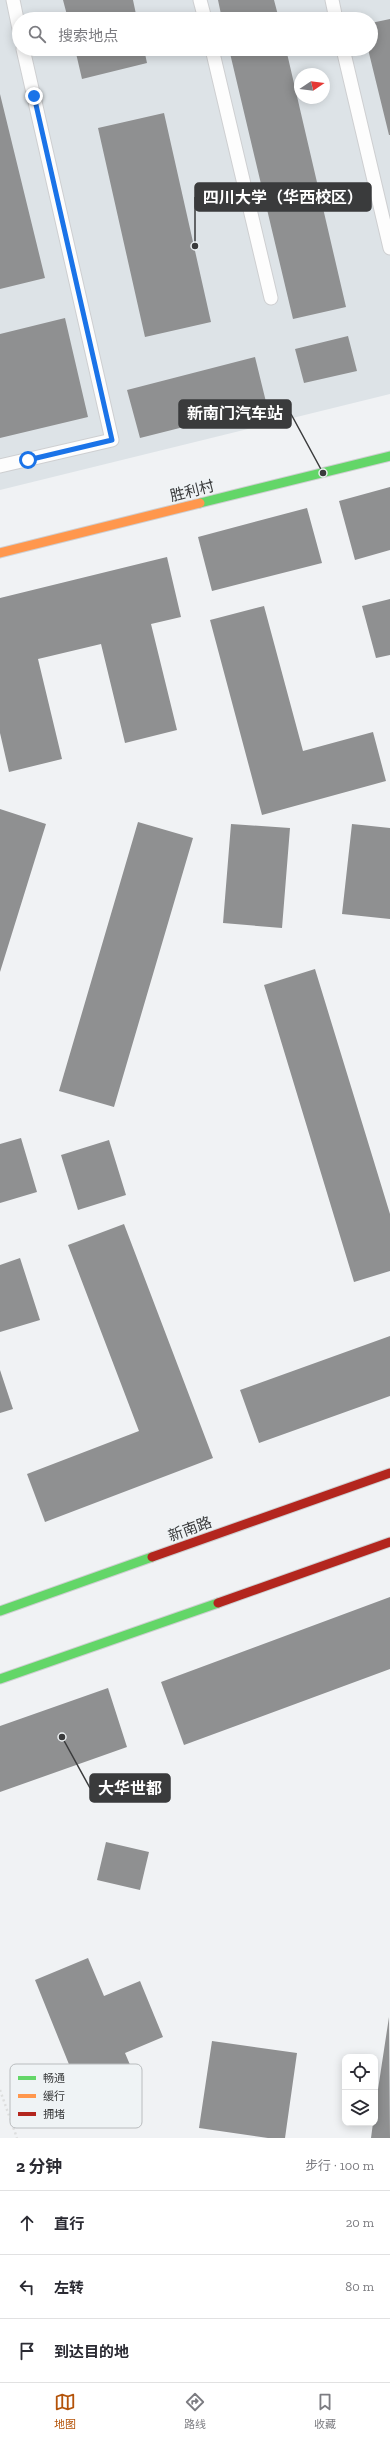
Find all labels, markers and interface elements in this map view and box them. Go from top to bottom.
search box [12,12,378,56]
icon: search [26,23,48,45]
text: 搜索地点 [58,27,118,45]
north arrow [294,68,330,104]
route end [25,87,43,105]
callout: 四川大学（华西校区） [195,183,371,211]
text: 四川大学（华西校区） [203,188,363,207]
callout: 新南门汽车站 [179,400,291,428]
text: 新南门汽车站 [187,404,283,423]
route start [19,451,37,469]
street label: 胜利村 [168,477,216,505]
street label: 新南路 [166,1513,214,1545]
callout: 大华世都 [90,1774,170,1802]
text: 大华世都 [98,1779,162,1798]
map controls [342,2054,378,2126]
button: locate [342,2054,378,2090]
legend [10,2064,142,2128]
text: 畅通 [43,2072,65,2085]
text: 缓行 [43,2090,65,2103]
button: layers [342,2090,378,2126]
text: 拥堵 [43,2108,65,2121]
text: 2 分钟 [16,2156,62,2176]
text: 步行 · 100 m [305,2158,374,2173]
icon: ahead [16,2212,38,2234]
text: 直行 [54,2215,84,2233]
text: 20 m [346,2215,374,2230]
icon: left [16,2276,38,2298]
text: 左转 [54,2279,84,2297]
text: 80 m [345,2279,374,2294]
icon: arrive [16,2340,38,2362]
text: 到达目的地 [54,2343,129,2361]
tab: 地图 [54,2391,76,2431]
tab: 路线 [184,2391,206,2431]
tab: 收藏 [314,2391,336,2431]

